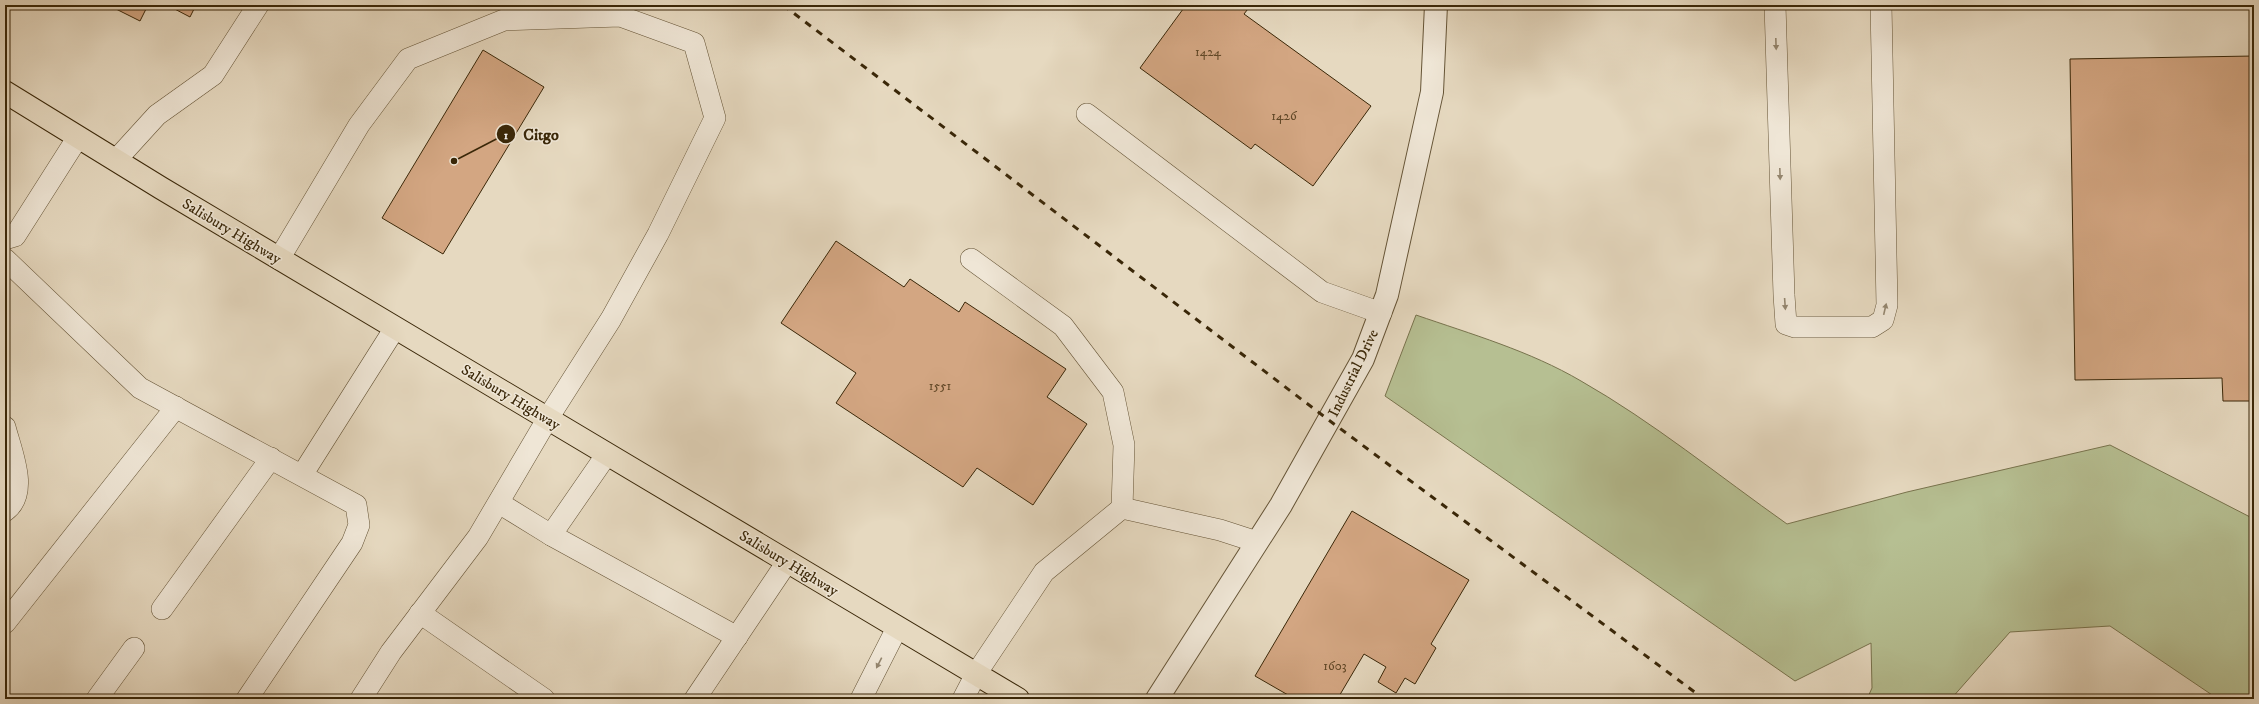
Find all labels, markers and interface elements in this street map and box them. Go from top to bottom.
one-way arrow [1773,38,1780,50]
house number: 1424 [1195,44,1222,60]
house number: 1426 [1271,108,1298,124]
callout: Citgo [496,120,567,148]
text: Citgo [523,125,559,145]
text: 1 [504,128,509,143]
one-way arrow [1777,168,1784,180]
street label: Salisbury Highway [179,194,286,269]
one-way arrow [1781,298,1788,310]
one-way arrow [1883,303,1889,315]
street label: Industrial Drive [1324,326,1383,420]
street label: Salisbury Highway [458,360,565,435]
house number: 1551 [929,378,951,394]
street label: Salisbury Highway [736,526,843,601]
one-way arrow [876,657,883,668]
house number: 1603 [1323,658,1347,674]

